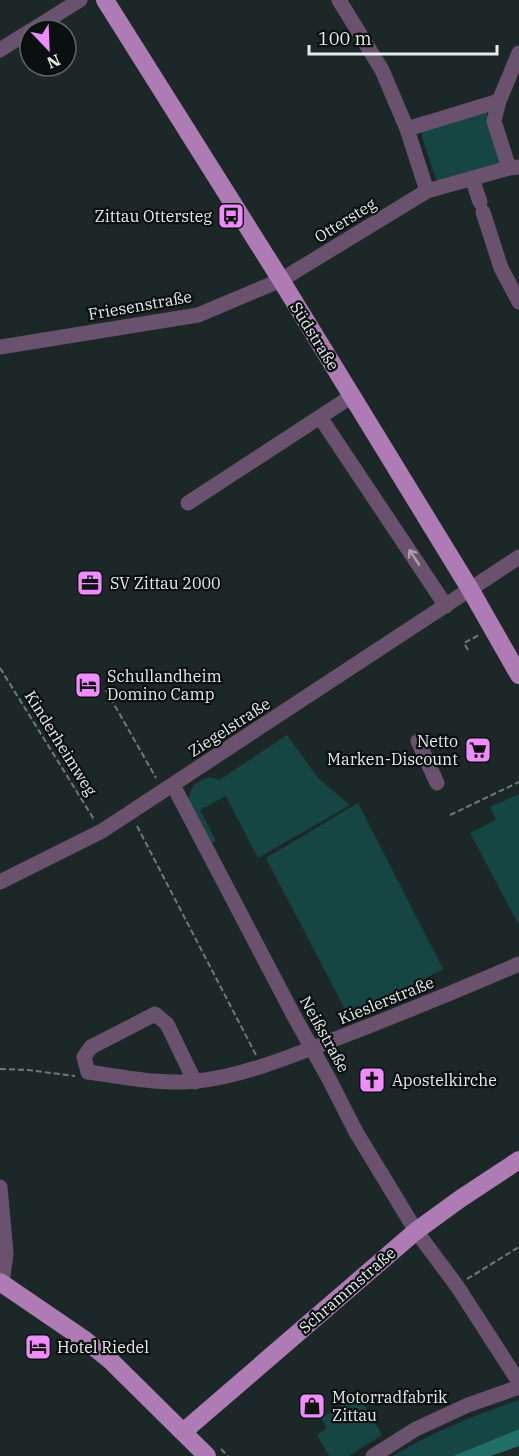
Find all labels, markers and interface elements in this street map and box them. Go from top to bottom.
north arrow [18,18,78,78]
scale bar [309,18,496,56]
text: 100 m [318,27,372,50]
text: N [44,50,64,73]
street label: Ottersteg [310,193,380,247]
bus stop icon: Zittau Ottersteg [216,201,246,231]
place label: Zittau Ottersteg [94,206,212,226]
street label: Friesenstraße [87,286,193,324]
street label: Südstraße [286,298,344,374]
one-way arrow [407,549,419,566]
office icon: SV Zittau 2000 [75,568,105,598]
place label: SV Zittau 2000 [110,573,221,593]
place label: Schullandheim Domino Camp [107,666,222,704]
hotel icon: Schullandheim Domino Camp [73,670,103,700]
street label: Kinderheimweg [21,687,101,800]
street label: Ziegelstraße [184,693,274,761]
place label: Netto Marken-Discount [327,731,458,769]
supermarket icon: Netto Marken-Discount [463,735,493,765]
street label: Kieslerstraße [335,972,437,1028]
street label: Neißstraße [296,992,354,1076]
church icon: Apostelkirche [357,1065,387,1095]
place label: Apostelkirche [392,1070,497,1090]
street label: Schrammstraße [294,1242,400,1338]
hotel icon: Hotel Riedel [23,1332,53,1362]
place label: Hotel Riedel [57,1337,149,1357]
place label: Motorradfabrik Zittau [332,1387,448,1425]
shop icon: Motorradfabrik Zittau [297,1391,327,1421]

